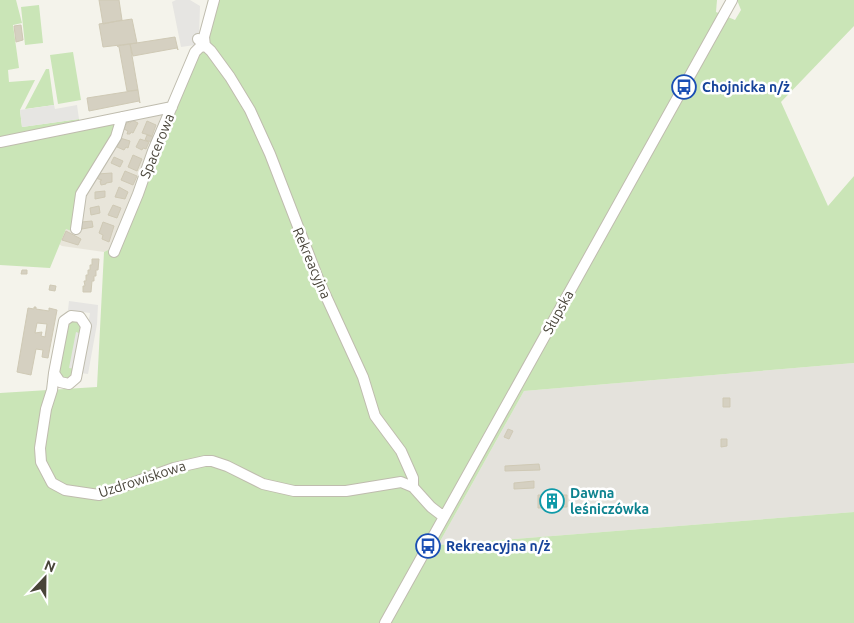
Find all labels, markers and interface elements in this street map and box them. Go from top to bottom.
bus stop icon: Chojnicka n/ż [671,74,697,100]
place label: Chojnicka n/ż [702,79,790,95]
street label: Spacerowa [137,111,177,181]
street label: Rekreacyjna [290,225,334,301]
street label: Słupska [539,287,577,337]
street label: Uzdrowiskowa [96,457,188,501]
place label: Dawna leśniczówka [570,485,649,517]
building icon: Dawna leśniczówka [539,488,565,514]
bus stop icon: Rekreacyjna n/ż [415,533,441,559]
place label: Rekreacyjna n/ż [446,538,551,554]
north arrow [20,553,70,603]
text: N [42,557,58,575]

